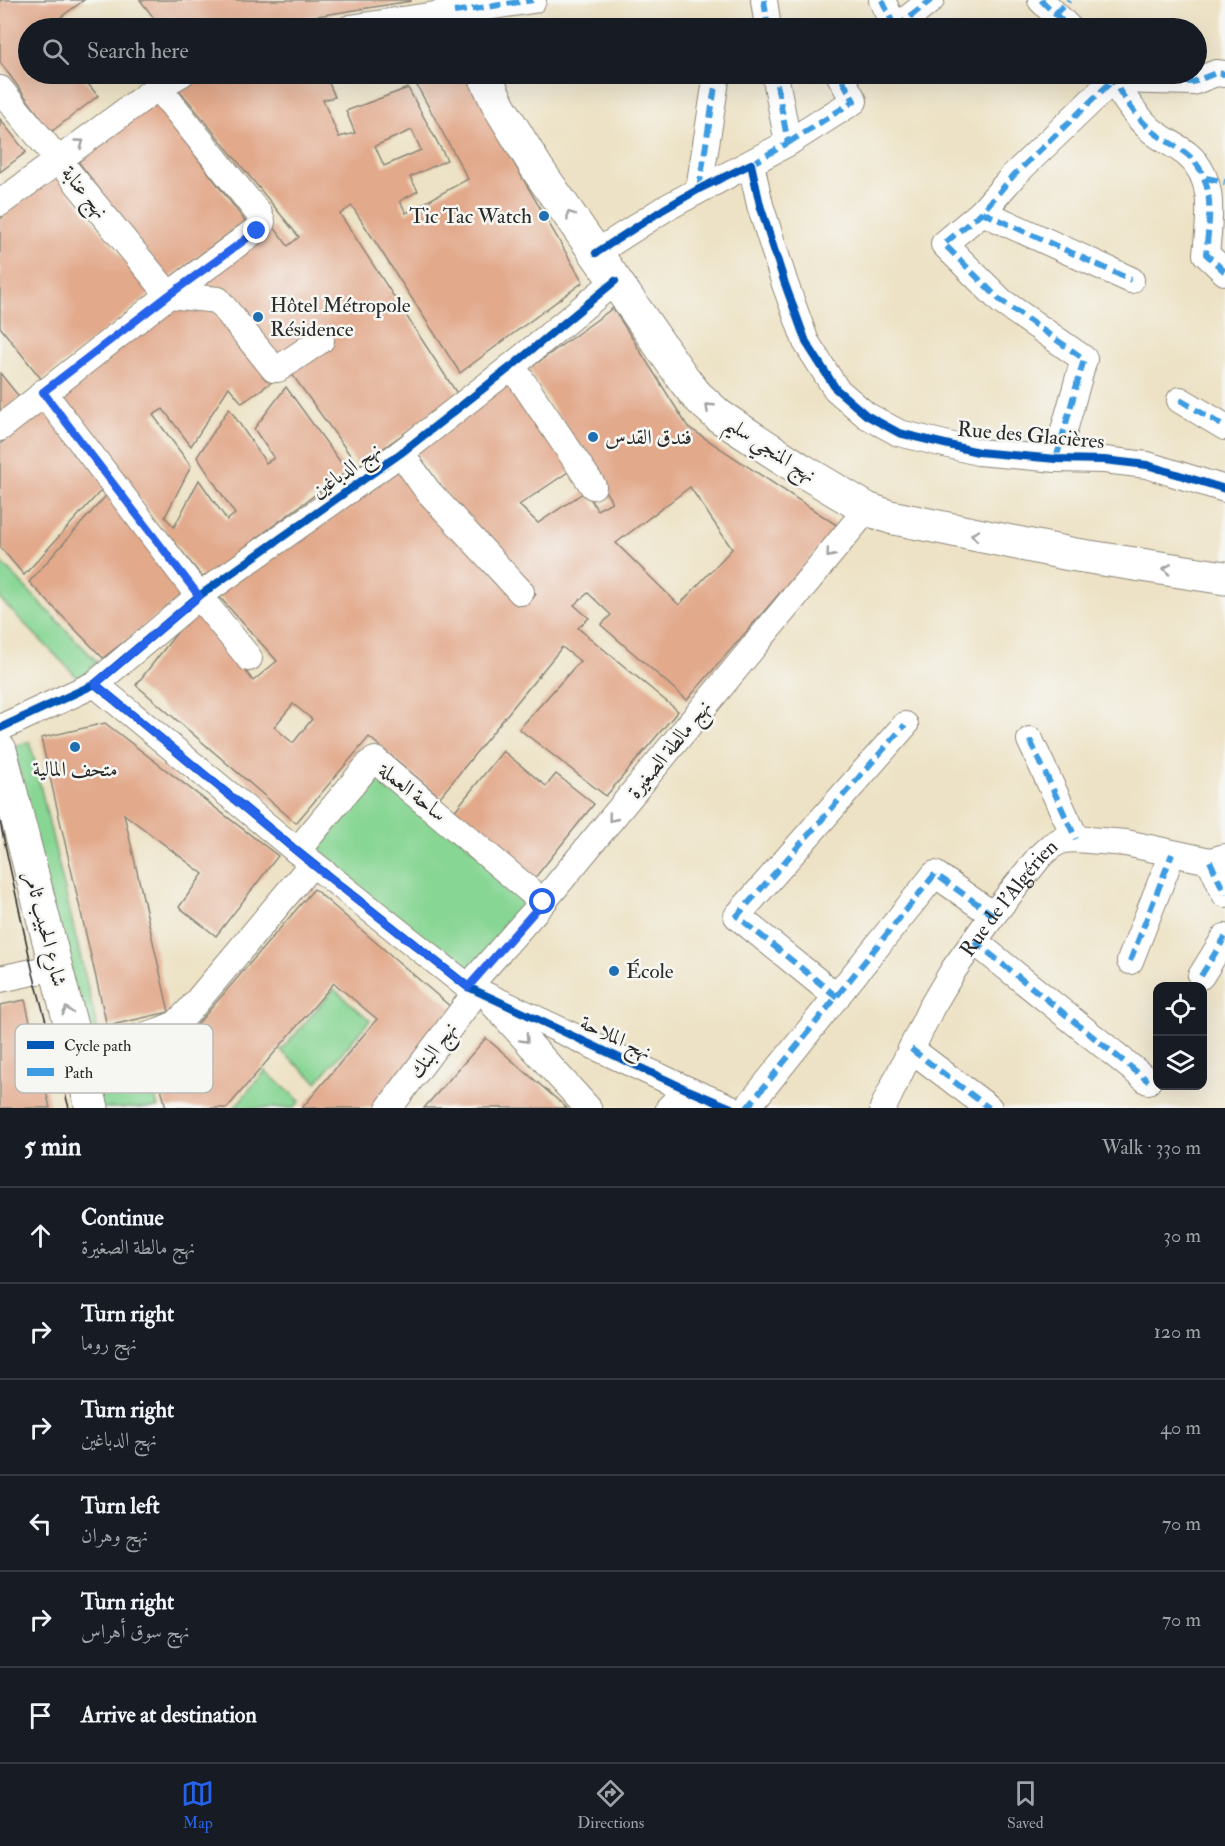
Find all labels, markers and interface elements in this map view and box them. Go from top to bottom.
search box [18,18,1207,84]
icon: search [39,35,72,68]
text: Search here [87,37,189,65]
one-way arrow [74,139,85,150]
street label: نهج عنابة [51,160,114,228]
place label: Tic Tac Watch [409,203,532,230]
marker: Tic Tac Watch [537,209,551,223]
one-way arrow [566,211,577,222]
route end [243,217,269,243]
place label: Hôtel Métropole Résidence [270,292,411,343]
marker: Hôtel Métropole Résidence [251,310,265,324]
one-way arrow [705,403,716,414]
street label: نهج المنجي سليم [716,410,821,495]
street label: Rue des Glacières [956,416,1106,455]
place label: فندق القدس [605,424,692,451]
marker: فندق القدس [586,430,600,444]
street label: نهج الدباغين [306,436,390,508]
one-way arrow [971,529,981,542]
one-way arrow [826,547,837,558]
one-way arrow [1163,564,1172,576]
street label: نهج مالطة الصغيرة [621,694,722,808]
marker: متحف المالية [68,740,82,754]
place label: متحف المالية [32,756,118,783]
street label: ساحة العملة [372,756,452,828]
one-way arrow [609,811,620,822]
street label: Rue de l'Algérien [954,833,1064,962]
street label: شارع الحبيب ثامر [14,869,73,991]
route start [529,888,555,914]
place label: École [626,958,674,985]
marker: École [607,964,621,978]
map controls [1153,982,1207,1090]
button: locate [1153,982,1207,1036]
one-way arrow [62,1006,75,1016]
street label: نهج الملاحة [573,1009,656,1070]
street label: نهج البنك [403,1016,468,1087]
legend [15,1024,213,1093]
one-way arrow [518,1032,529,1043]
text: Cycle path [64,1036,132,1057]
button: layers [1153,1036,1207,1090]
text: Path [64,1063,94,1083]
text: 5 min [24,1131,81,1163]
text: Walk · 330 m [1102,1135,1201,1160]
text: Continue [81,1204,164,1232]
icon: ahead [24,1219,57,1252]
text: 30 m [1163,1223,1201,1248]
text: نهج مالطة الصغيرة [81,1235,195,1260]
text: Turn right [81,1300,174,1328]
icon: right [24,1315,57,1348]
text: 120 m [1154,1319,1201,1344]
text: نهج روما [81,1331,137,1356]
text: Turn right [81,1396,174,1424]
icon: right [24,1411,57,1444]
text: 40 m [1160,1415,1201,1440]
text: نهج الدباغين [81,1427,157,1452]
text: Turn left [81,1492,160,1520]
icon: left [24,1507,57,1540]
text: 70 m [1162,1511,1201,1536]
text: نهج وهران [81,1523,148,1548]
text: Turn right [81,1588,174,1616]
icon: right [24,1603,57,1636]
text: 70 m [1162,1607,1201,1632]
text: نهج سوق أهراس [81,1619,190,1644]
icon: arrive [24,1699,57,1732]
text: Arrive at destination [81,1701,257,1729]
tab: Map [181,1777,214,1833]
tab: Directions [577,1777,644,1833]
tab: Saved [1007,1777,1044,1833]

